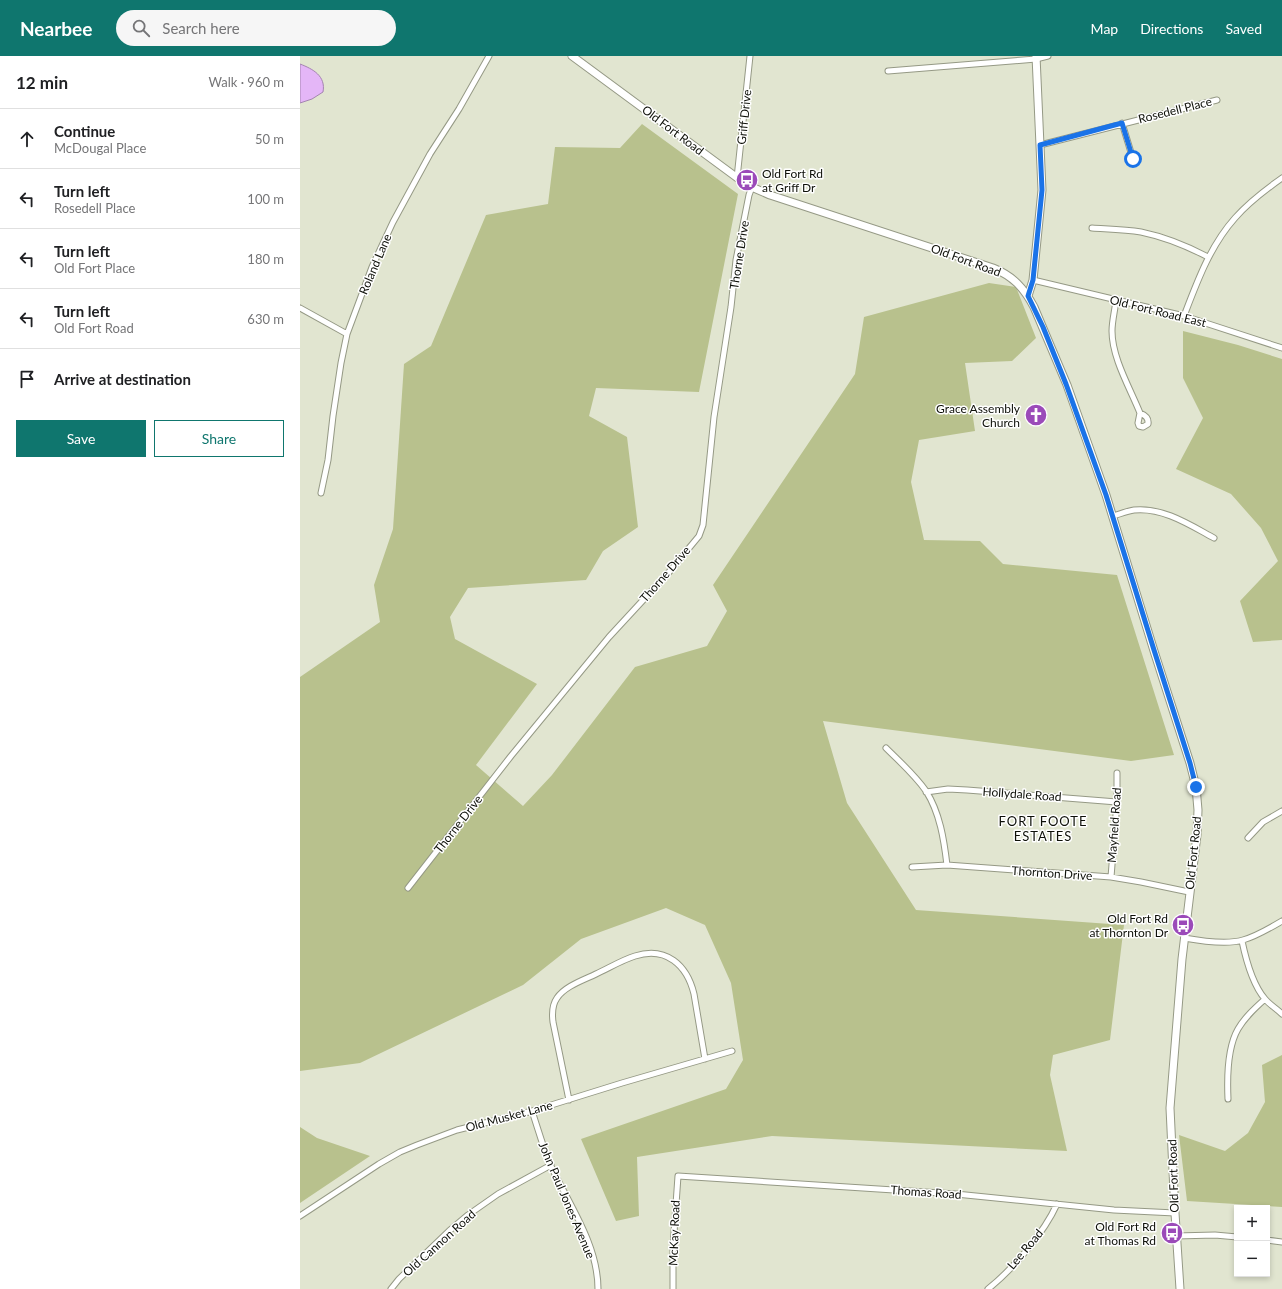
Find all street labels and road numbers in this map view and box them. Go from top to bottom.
street label: Griff Drive [734,89,754,145]
street label: Rosedell Place [1137,94,1213,126]
street label: Old Fort Road [639,102,707,158]
street label: Thorne Drive [726,219,752,291]
street label: Roland Lane [356,231,394,297]
street label: Old Fort Road [929,240,1003,280]
street label: Old Fort Road East [1108,292,1208,330]
street label: Thorne Drive [637,543,693,605]
street label: Hollydale Road [982,784,1062,804]
street label: Mayfield Road [1104,787,1124,863]
street label: Thorne Drive [431,792,485,856]
street label: Old Fort Road [1182,816,1204,890]
street label: Thornton Drive [1011,863,1093,883]
street label: Old Musket Lane [464,1097,554,1135]
street label: John Paul Jones Avenue [536,1139,598,1261]
street label: Old Fort Road [1164,1139,1182,1213]
street label: Thomas Road [890,1182,962,1202]
street label: McKay Road [665,1200,683,1266]
street label: Old Cannon Road [400,1206,478,1280]
street label: Lee Road [1004,1226,1046,1272]

